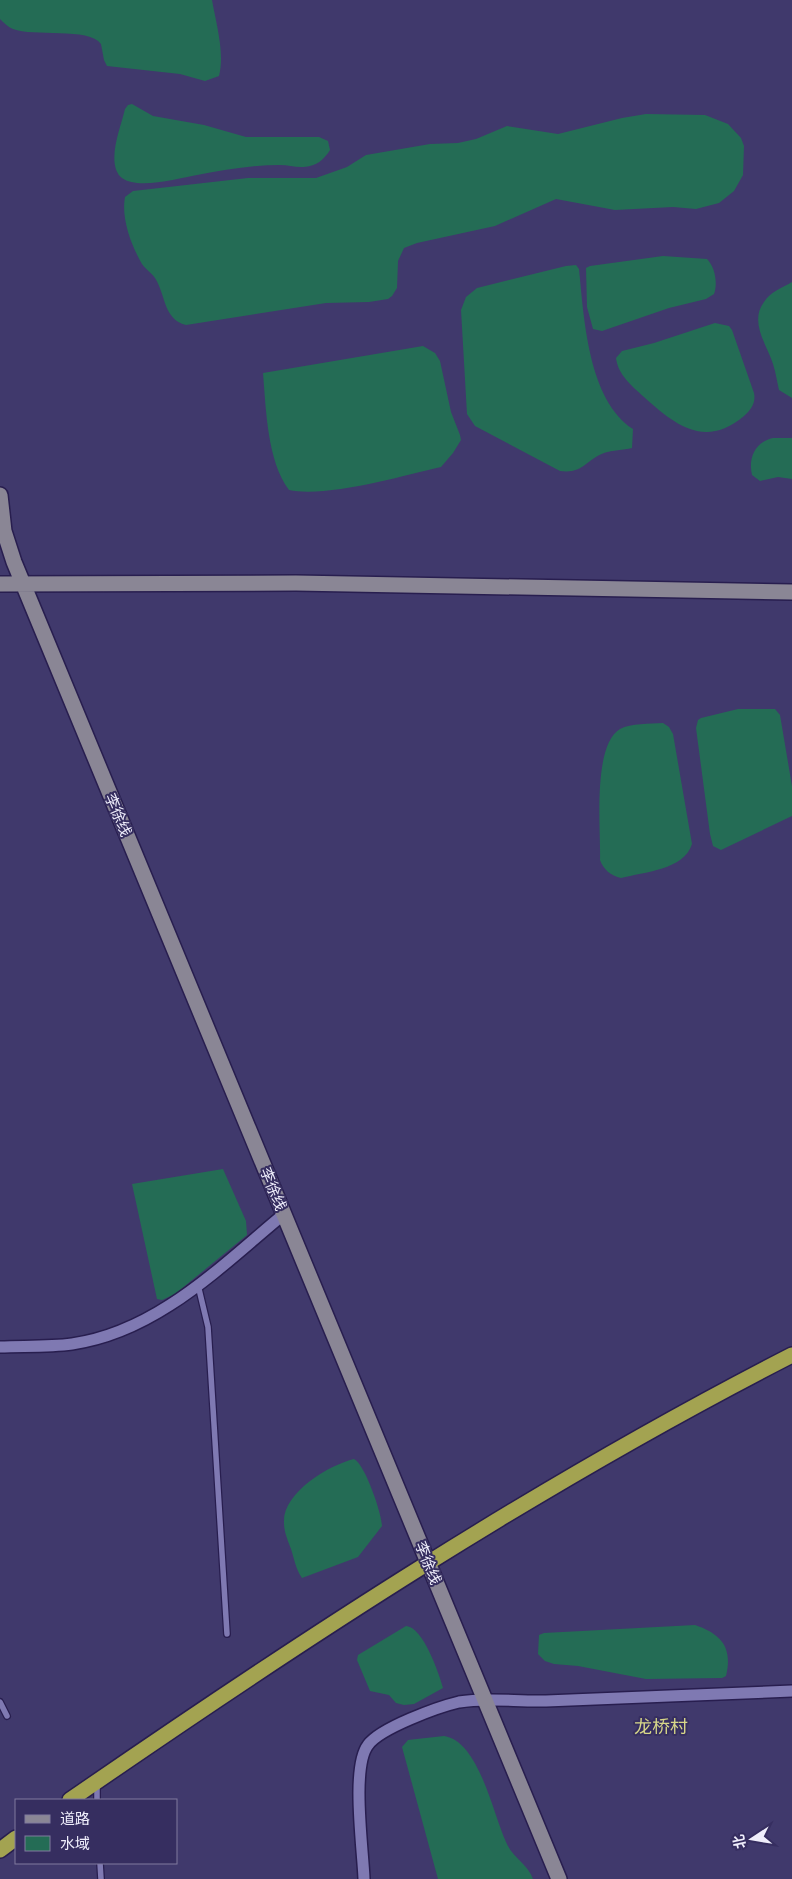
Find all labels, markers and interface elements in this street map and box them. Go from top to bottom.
street label: 李徐线 [102,791,134,839]
street label: 李徐线 [257,1165,289,1213]
street label: 李徐线 [412,1539,444,1587]
district label: 龙桥村 [634,1717,688,1737]
legend [15,1799,178,1864]
text: 道路 [60,1811,90,1827]
north arrow [727,1814,777,1864]
text: 北 [731,1833,749,1850]
text: 水域 [60,1836,90,1852]

